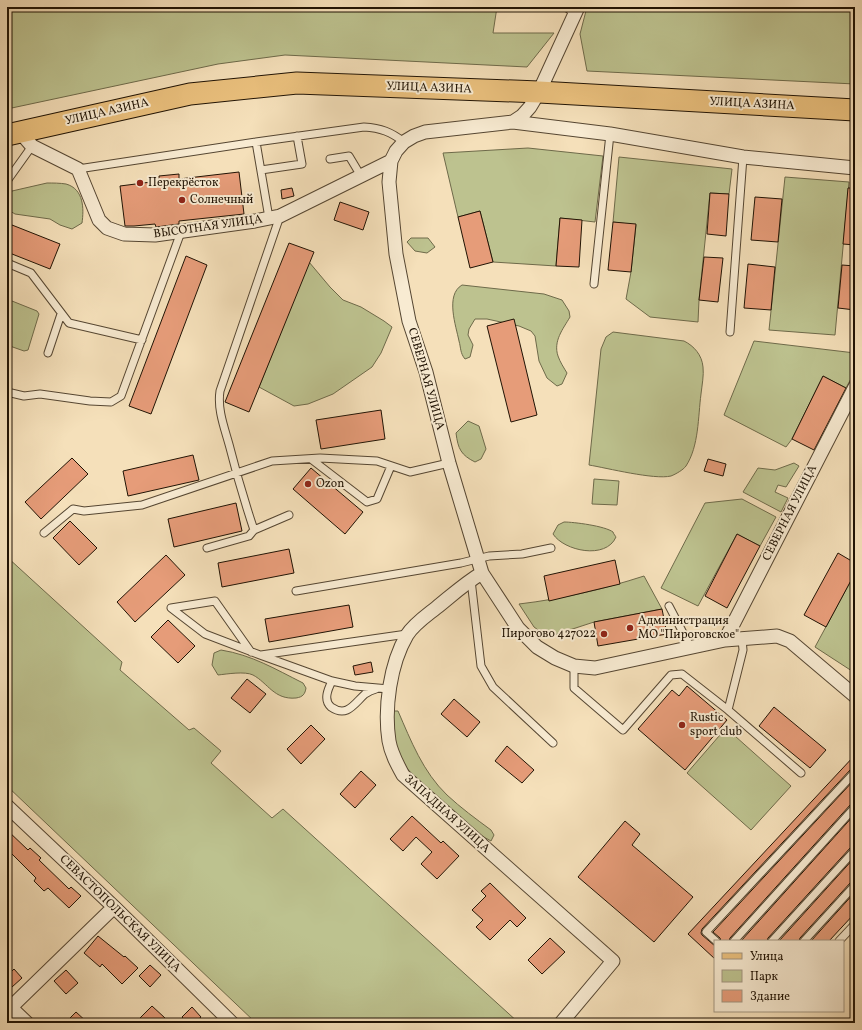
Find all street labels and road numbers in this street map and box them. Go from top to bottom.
street label: УЛИЦА АЗИНА [386,79,473,98]
street label: УЛИЦА АЗИНА [64,94,151,129]
street label: УЛИЦА АЗИНА [709,94,796,114]
street label: ВЫСОТНАЯ УЛИЦА [153,211,264,243]
street label: СЕВЕРНАЯ УЛИЦА [404,326,448,433]
street label: СЕВЕРНАЯ УЛИЦА [759,462,821,564]
street label: ЗАПАДНАЯ УЛИЦА [401,771,494,857]
street label: СЕВАСТОПОЛЬСКАЯ УЛИЦА [56,852,185,977]

